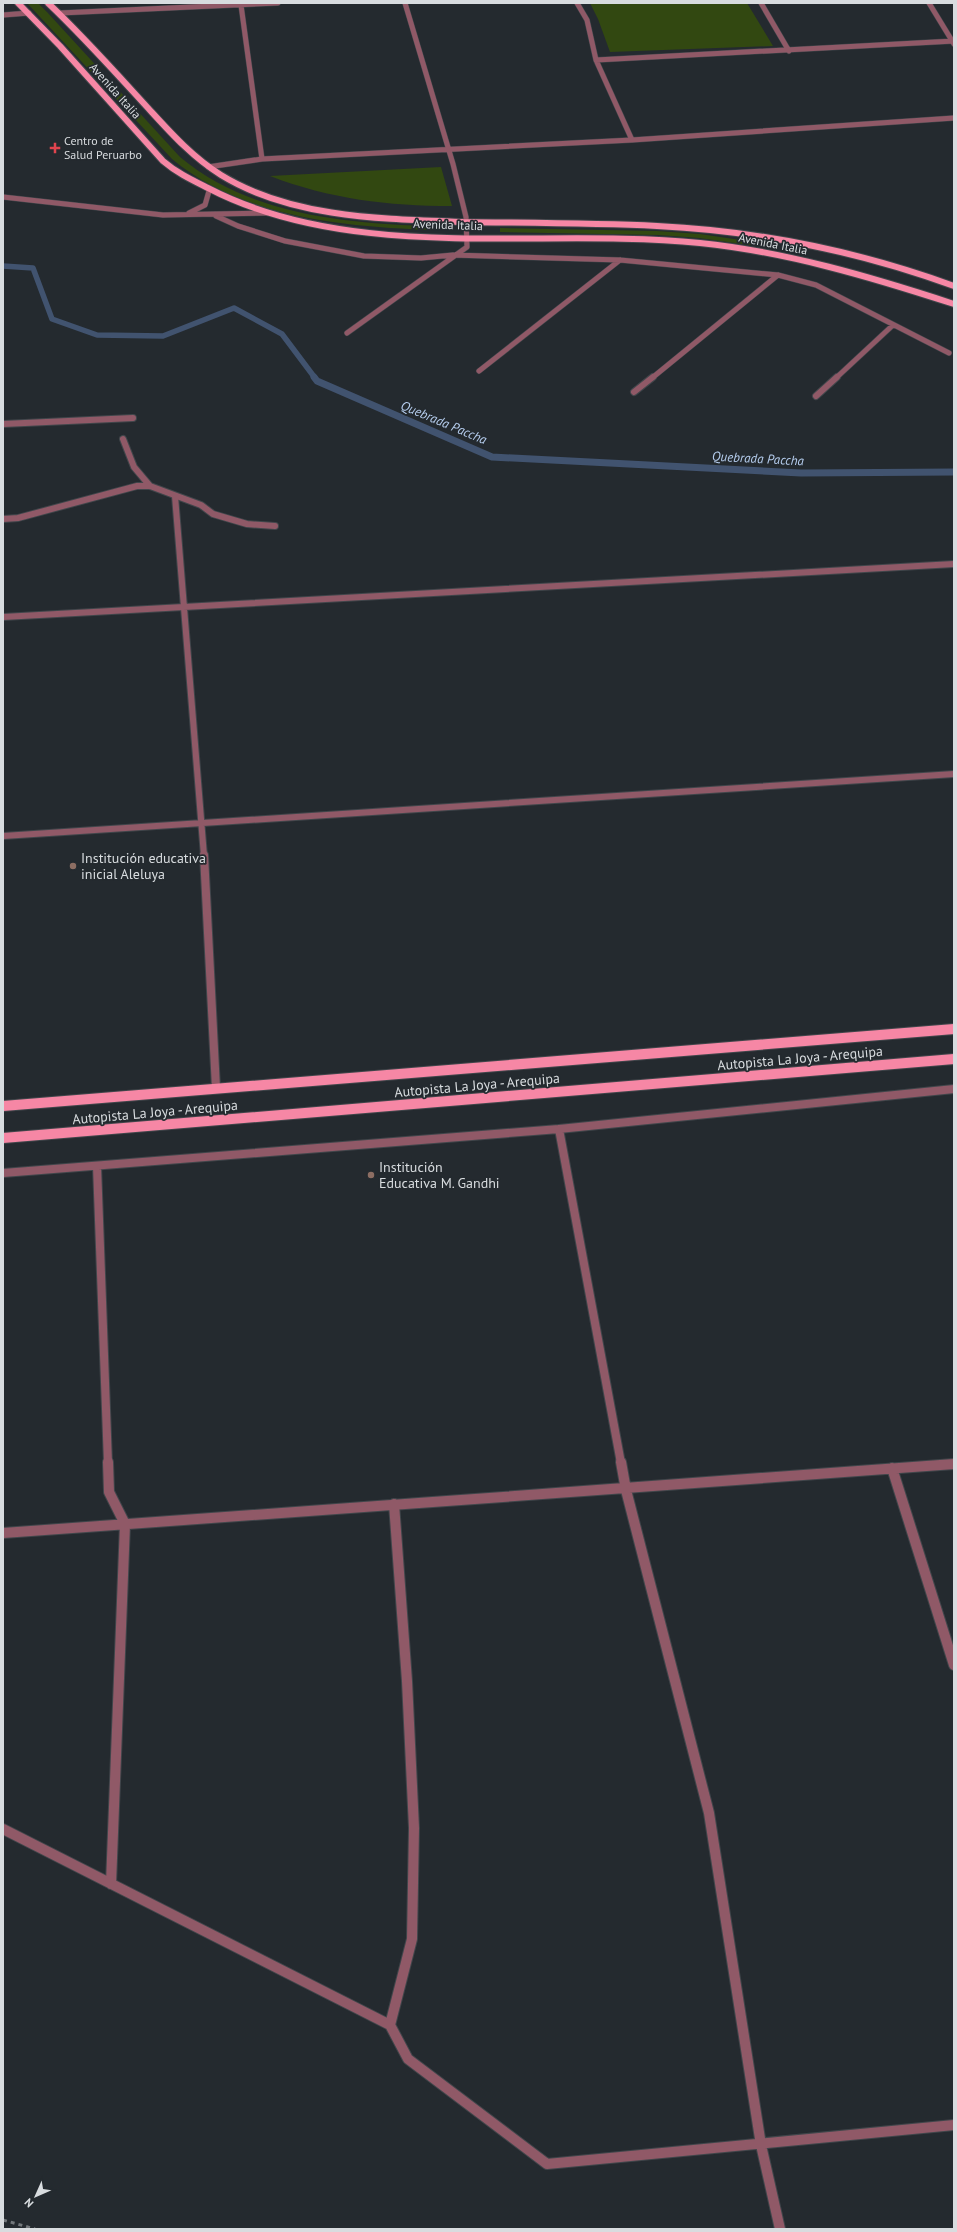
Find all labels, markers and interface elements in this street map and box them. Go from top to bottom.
street label: Avenida Italia [86,60,144,122]
place label: Centro de Salud Peruarbo [64,133,142,162]
marker: Centro de Salud Peruarbo [49,142,61,154]
street label: Avenida Italia [413,216,483,233]
street label: Avenida Italia [737,229,809,258]
water label: Quebrada Paccha [398,397,490,448]
water label: Quebrada Paccha [712,448,805,469]
place label: Institución educativa inicial Aleluya [81,849,206,883]
marker: Institución educativa inicial Aleluya [68,861,78,871]
street label: Autopista La Joya - Arequipa [716,1042,884,1074]
street label: Autopista La Joya - Arequipa [393,1069,561,1101]
street label: Autopista La Joya - Arequipa [71,1096,239,1128]
place label: Institución Educativa M. Gandhi [379,1158,500,1192]
marker: Institución Educativa M. Gandhi [366,1170,376,1180]
north arrow [16,2176,56,2216]
text: N [21,2196,36,2211]

